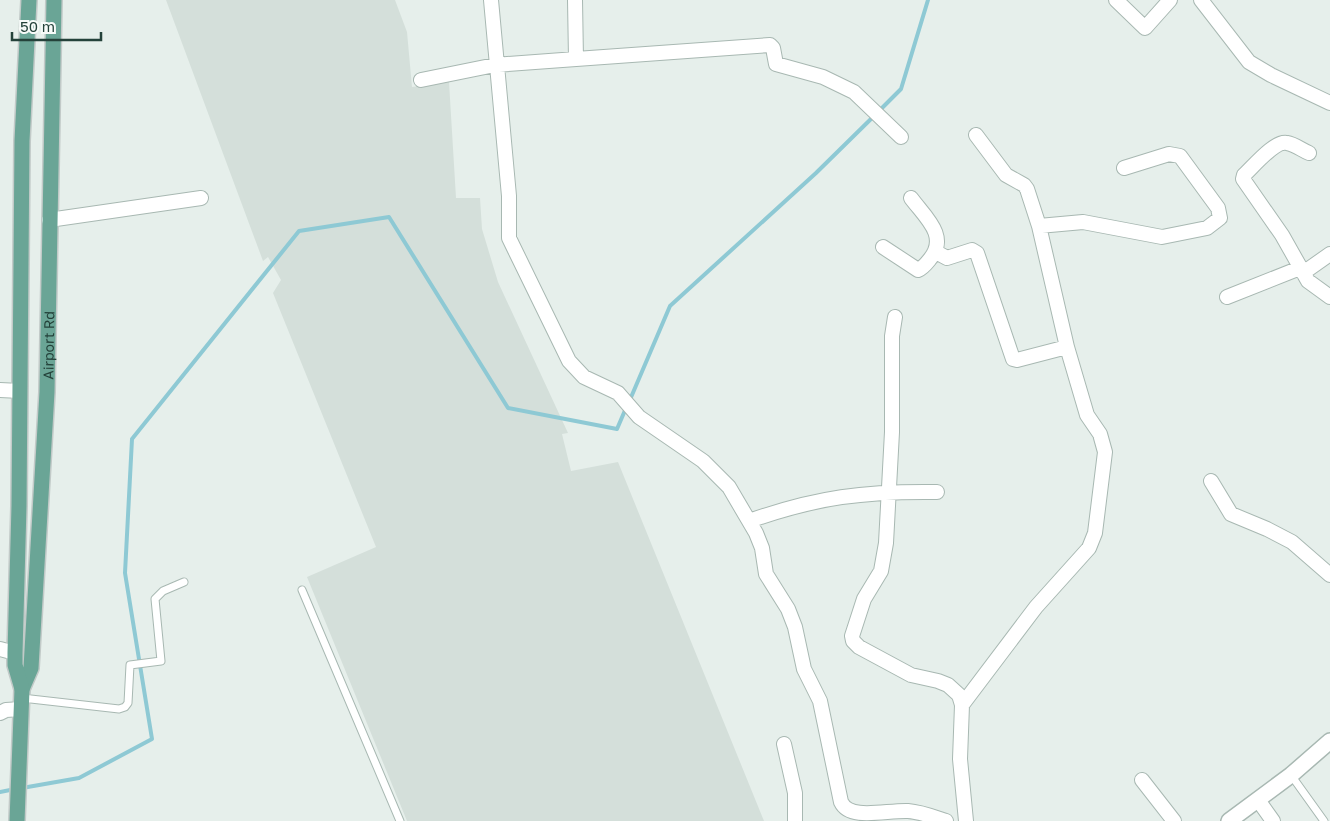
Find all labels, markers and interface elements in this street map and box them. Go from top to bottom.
scale bar [12,10,101,42]
text: 50 m [20,17,55,35]
street label: Airport Rd [39,311,57,380]

